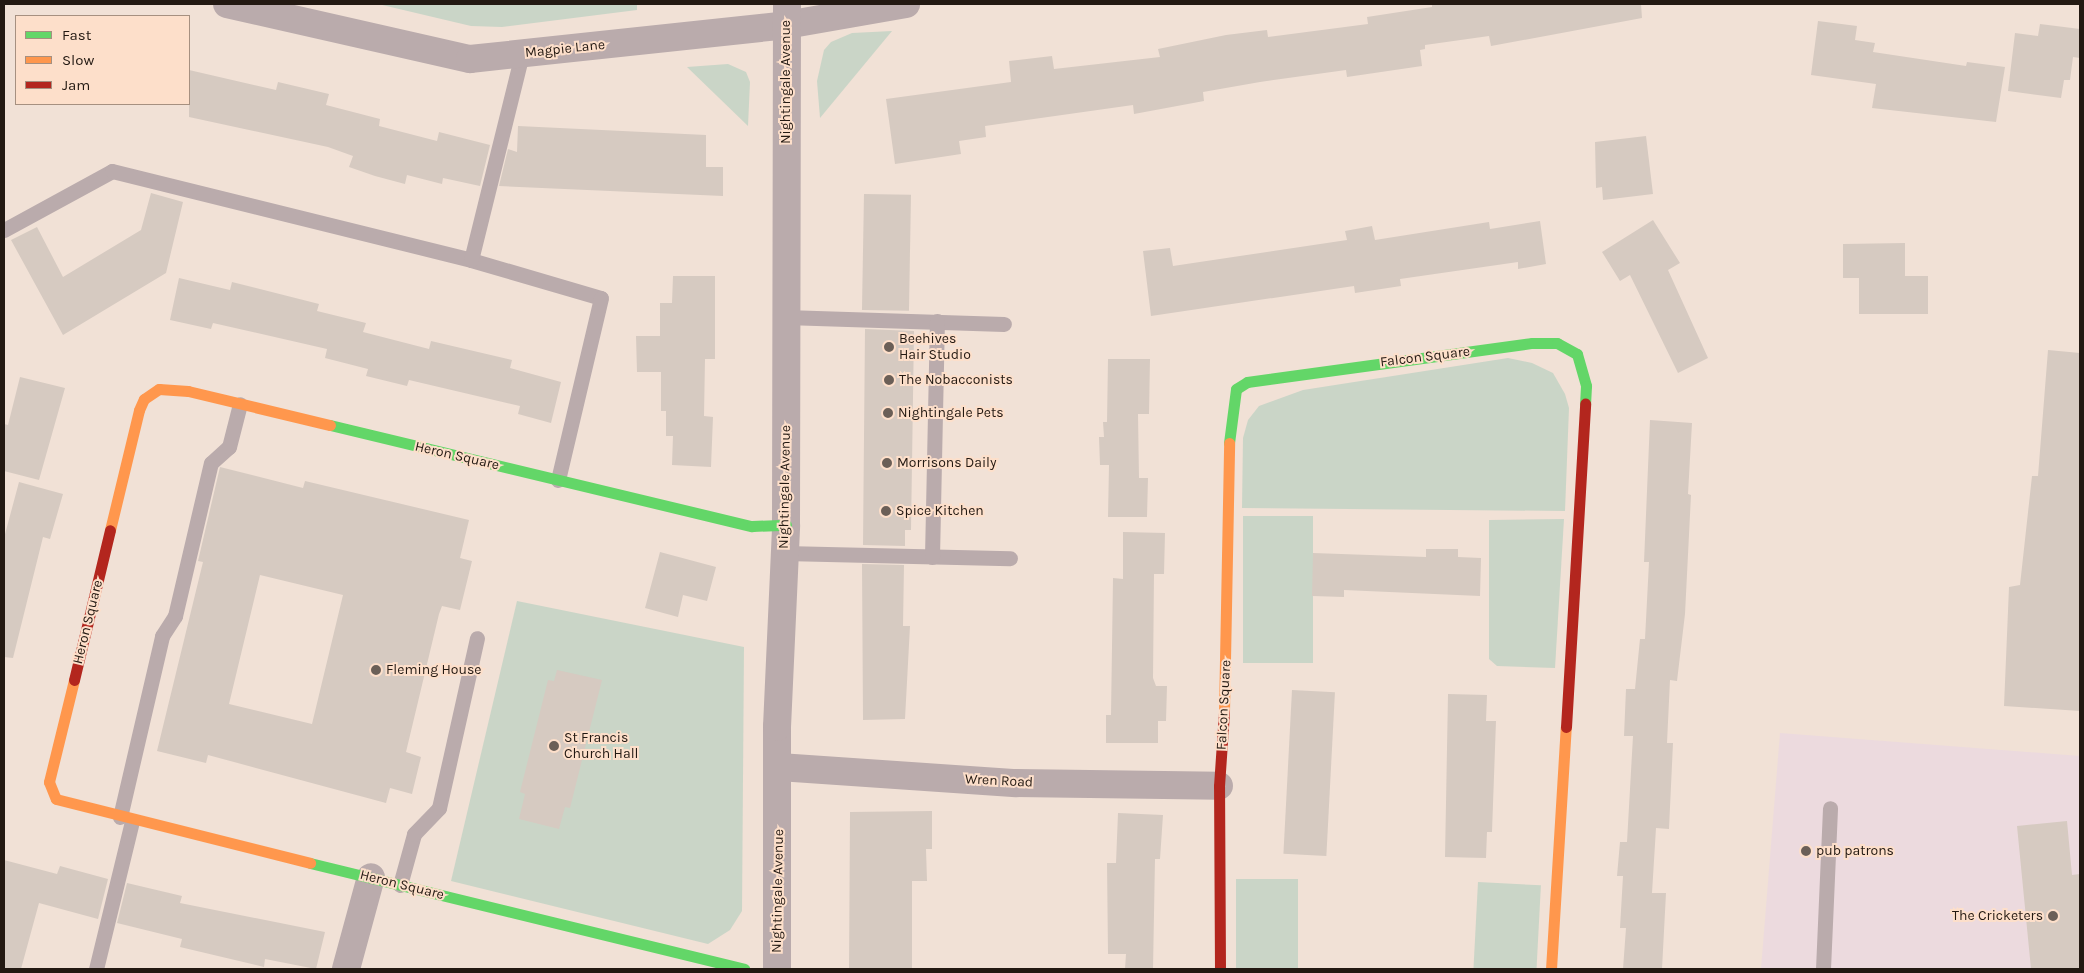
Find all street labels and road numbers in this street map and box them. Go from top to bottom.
street label: Nightingale Avenue [778,20,794,144]
street label: Magpie Lane [524,36,606,62]
street label: Falcon Square [1379,343,1471,371]
street label: Nightingale Avenue [776,425,794,549]
street label: Heron Square [413,438,501,474]
street label: Heron Square [69,578,107,666]
street label: Falcon Square [1213,659,1235,751]
street label: Wren Road [964,771,1034,791]
street label: Nightingale Avenue [769,829,787,953]
street label: Heron Square [358,866,446,904]

